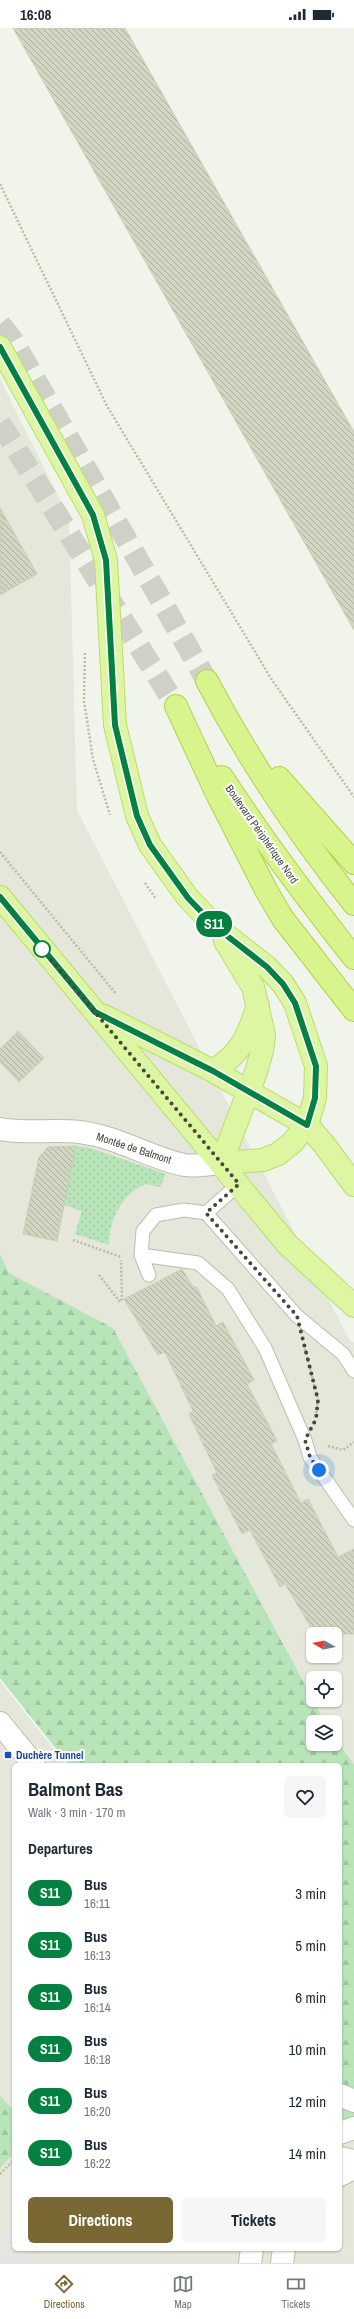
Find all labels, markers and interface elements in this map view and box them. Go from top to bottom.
text: 16:08 [20,4,51,25]
street label: Boulevard Périphérique Nord [223,782,301,886]
line badge: S11 [191,911,237,937]
text: S11 [204,915,224,933]
unlabelled marker [33,940,51,958]
street label: Montée de Balmont [95,1129,174,1167]
your location [309,1460,329,1480]
north arrow [306,1627,342,1663]
map controls [306,1627,342,1751]
button: locate [306,1671,342,1707]
button: layers [306,1715,342,1751]
place label: Duchère Tunnel [16,1748,84,1762]
marker: Duchère Tunnel [3,1750,13,1760]
text: Balmont Bas [28,1776,123,1802]
button: heart [284,1776,326,1818]
text: Walk · 3 min · 170 m [28,1804,125,1821]
text: Departures [28,1838,93,1859]
text: Bus [84,1874,107,1895]
text: 3 min [295,1883,326,1904]
text: S11 [40,1884,60,1902]
text: 16:11 [84,1895,110,1912]
text: Bus [84,1926,107,1947]
text: 5 min [295,1935,326,1956]
text: S11 [40,1936,60,1954]
text: 16:13 [84,1947,111,1964]
text: Bus [84,1978,107,1999]
text: 6 min [295,1987,326,2008]
text: S11 [40,1988,60,2006]
text: 16:14 [84,1999,111,2016]
text: Bus [84,2030,107,2051]
text: 10 min [288,2039,326,2060]
text: S11 [40,2040,60,2058]
text: 16:18 [84,2051,111,2068]
text: Bus [84,2082,107,2103]
text: 12 min [288,2091,326,2112]
text: S11 [40,2092,60,2110]
text: 16:20 [84,2103,111,2120]
text: Bus [84,2134,107,2155]
text: 14 min [288,2143,326,2164]
text: S11 [40,2144,60,2162]
text: 16:22 [84,2155,111,2172]
button: Directions [28,2197,173,2243]
button: Tickets [181,2197,326,2243]
tab: Directions [44,2273,85,2311]
tab: Map [172,2273,194,2311]
tab: Tickets [281,2273,310,2311]

